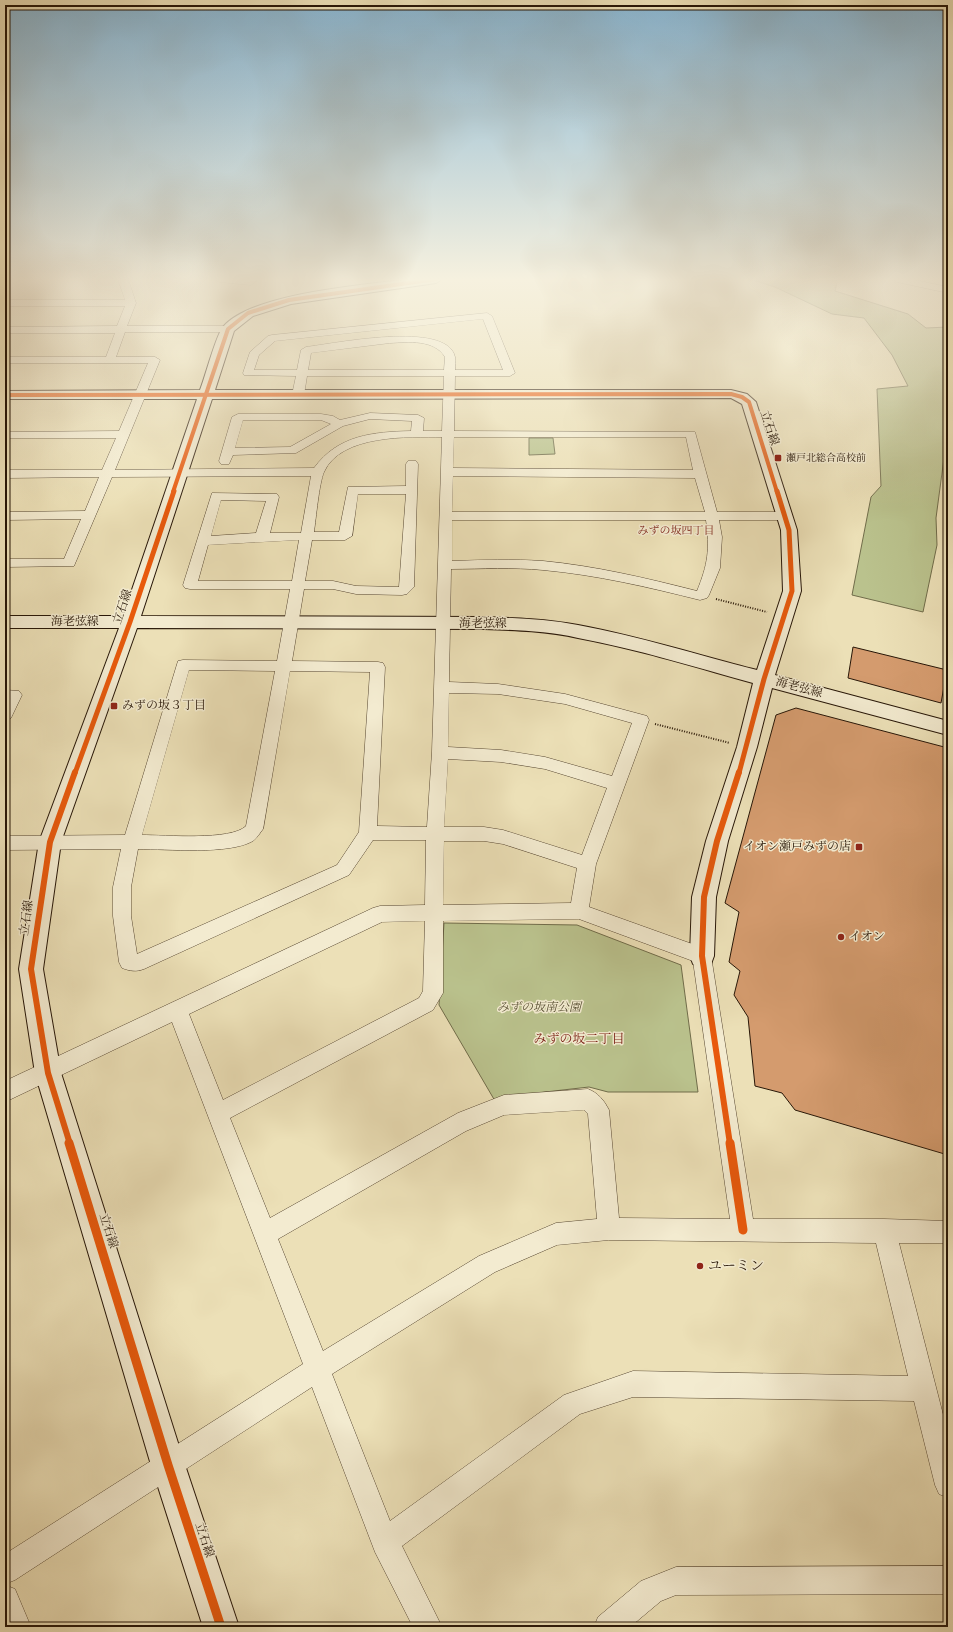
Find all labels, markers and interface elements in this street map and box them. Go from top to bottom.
street label: 立石線 [756,408,782,448]
place label: 瀬戸北総合高校前 [786,451,866,465]
marker: 瀬戸北総合高校前 [773,453,783,463]
district label: みずの坂四丁目 [638,524,715,539]
street label: 立石線 [110,587,136,627]
street label: 海老弦線 [51,614,99,630]
street label: 海老弦線 [459,616,507,632]
street label: 海老弦線 [774,674,824,702]
place label: みずの坂３丁目 [122,698,206,714]
marker: みずの坂３丁目 [109,701,119,711]
place label: イオン瀬戸みずの店 [743,839,851,855]
marker: イオン瀬戸みずの店 [854,842,864,852]
street label: 立石線 [17,899,37,937]
place label: イオン [849,929,885,945]
marker: イオン [836,932,846,942]
park label: みずの坂南公園 [497,1000,583,1016]
district label: みずの坂二丁目 [533,1031,625,1049]
street label: 立石線 [95,1211,121,1251]
place label: ユーミン [708,1257,764,1276]
marker: ユーミン [695,1261,705,1271]
street label: 立石線 [191,1520,217,1560]

